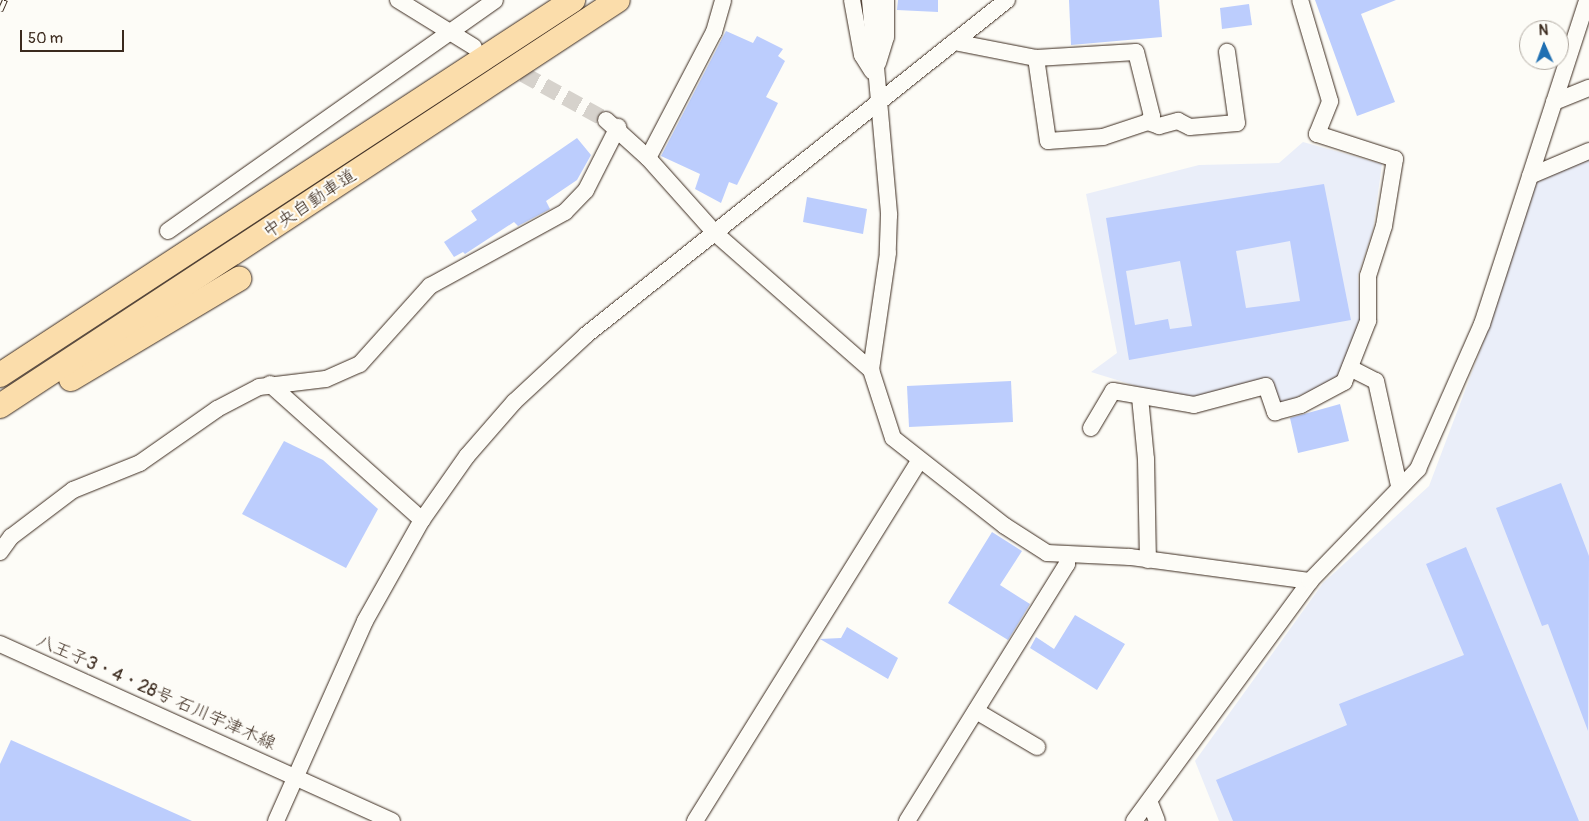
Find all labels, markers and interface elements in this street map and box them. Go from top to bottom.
scale bar [22,20,126,52]
north arrow [1519,20,1569,70]
text: N [1538,22,1549,39]
text: 50 m [28,29,63,48]
street label: 中央自動車道 [259,165,361,243]
street label: 八王子3・4・28号 石川宇津木線 [33,630,279,756]

